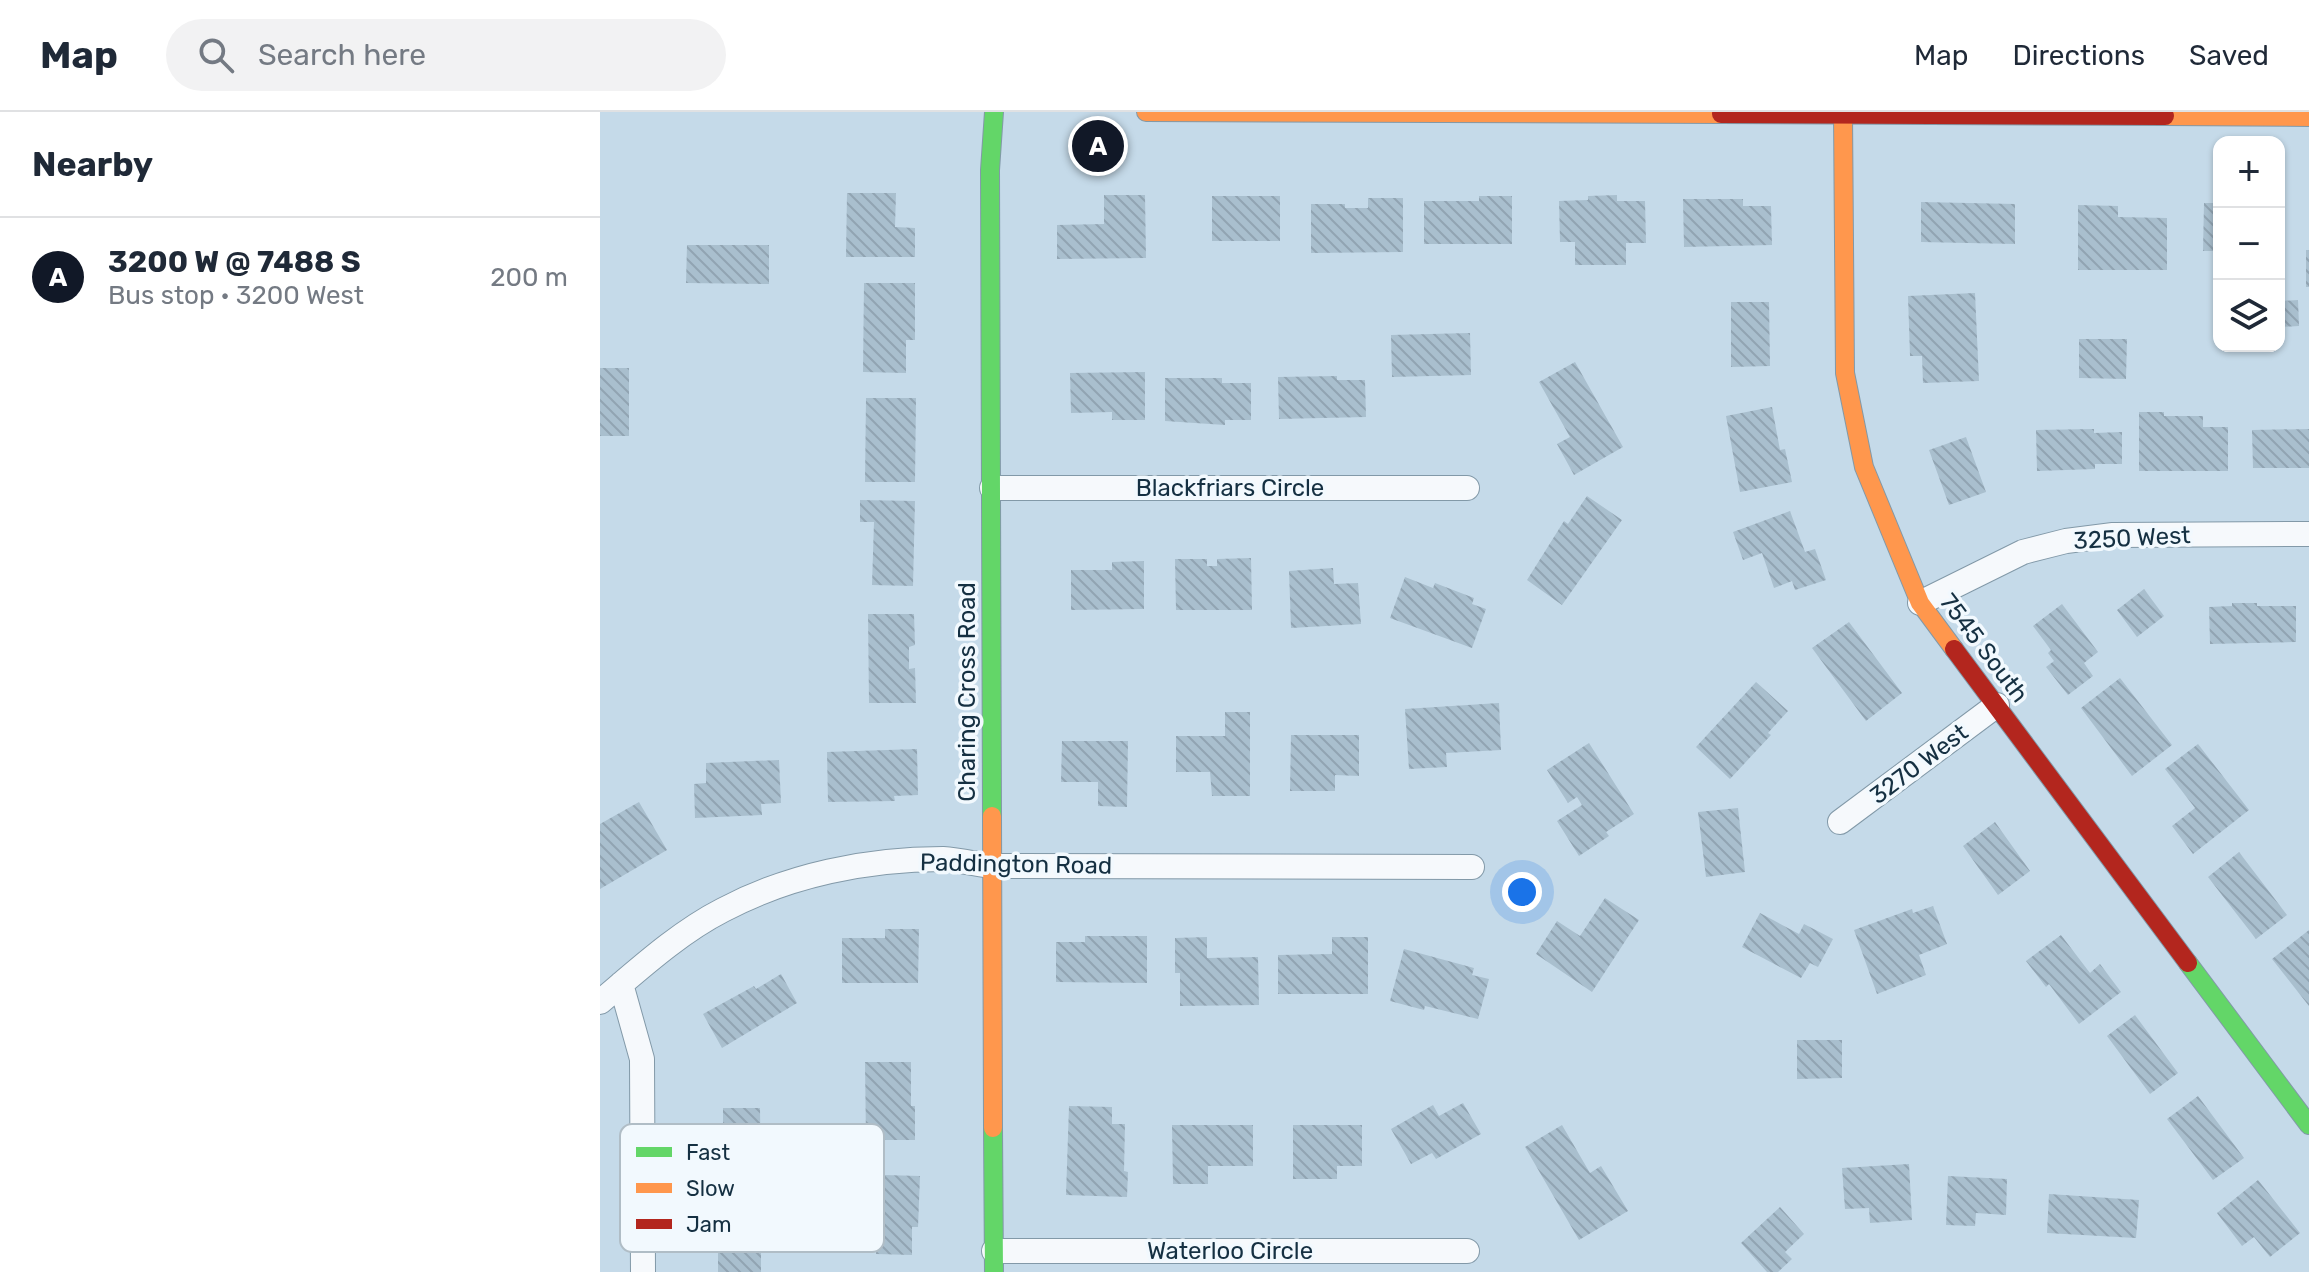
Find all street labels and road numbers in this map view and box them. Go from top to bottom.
street label: Blackfriars Circle [1136,474,1324,502]
street label: 3250 West [2073,521,2191,555]
street label: Charing Cross Road [953,582,981,802]
street label: 7545 South [1934,588,2034,708]
street label: 3270 West [1865,718,1973,810]
street label: Paddington Road [920,848,1112,880]
street label: Waterloo Circle [1147,1237,1313,1265]

